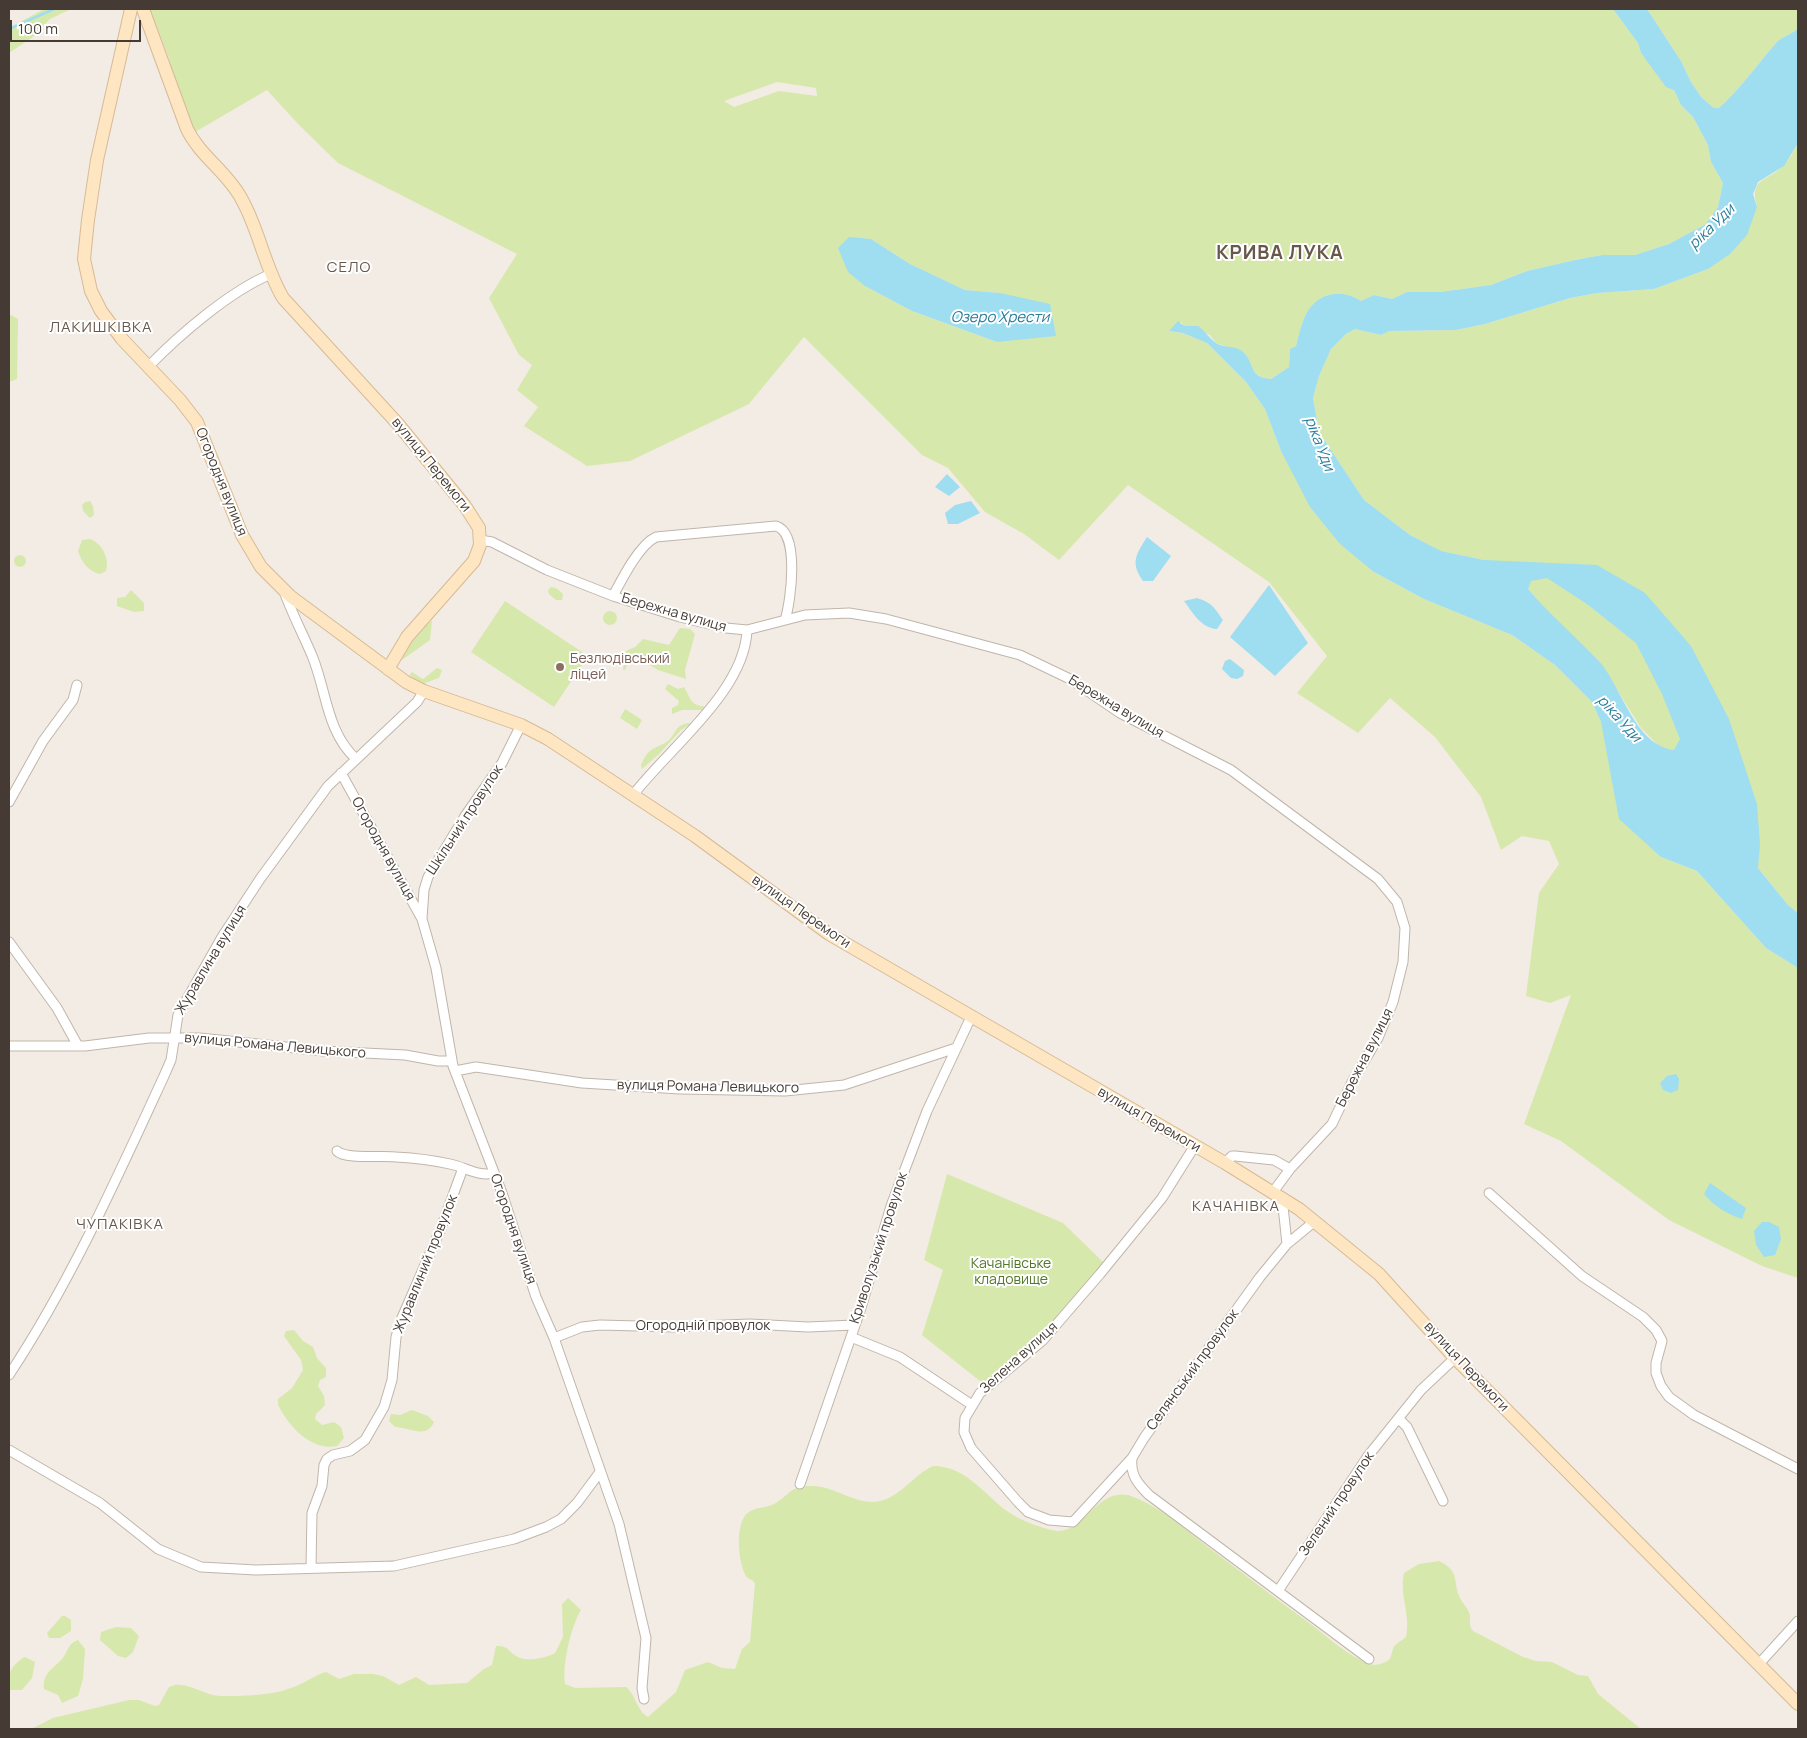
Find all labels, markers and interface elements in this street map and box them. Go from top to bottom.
scale bar [12,10,144,42]
text: 100 m [18,18,58,39]
water label: ріка Уди [1685,201,1739,253]
district label: КРИВА ЛУКА [1215,243,1345,265]
district label: СЕЛО [326,259,372,277]
water label: Озеро Хрести [951,309,1049,327]
district label: ЛАКИШКІВКА [48,319,154,337]
street label: вулиця Перемоги [388,414,474,516]
water label: ріка Уди [1300,414,1338,474]
street label: Огородня вулиця [192,425,250,539]
street label: Бережна вулиця [620,590,728,636]
place label: Безлюдівський ліцей [570,651,670,684]
marker: Безлюдівський ліцей [554,661,566,673]
street label: Бережна вулиця [1065,672,1167,742]
water label: ріка Уди [1593,692,1645,746]
street label: Шкільний провулок [423,762,507,878]
street label: Огородня вулиця [348,794,418,904]
street label: вулиця Перемоги [749,872,853,952]
street label: Журавлина вулиця [172,902,250,1018]
street label: Бережна вулиця [1333,1006,1397,1110]
street label: вулиця Романа Левицького [184,1030,366,1062]
street label: вулиця Романа Левицького [617,1077,799,1097]
street label: вулиця Перемоги [1094,1084,1204,1156]
street label: Криволузький провулок [847,1170,911,1326]
street label: Огородня вулиця [486,1172,540,1286]
street label: Журавлиний провулок [390,1192,462,1336]
district label: КАЧАНІВКА [1191,1198,1281,1216]
district label: ЧУПАКІВКА [75,1216,165,1234]
park label: Качанівське кладовище [971,1256,1051,1288]
street label: Селянський провулок [1143,1306,1243,1434]
street label: Огородній провулок [636,1318,770,1334]
street label: Зелена вулиця [977,1319,1061,1397]
street label: вулиця Перемоги [1420,1319,1512,1415]
street label: Зелений провулок [1296,1449,1378,1559]

